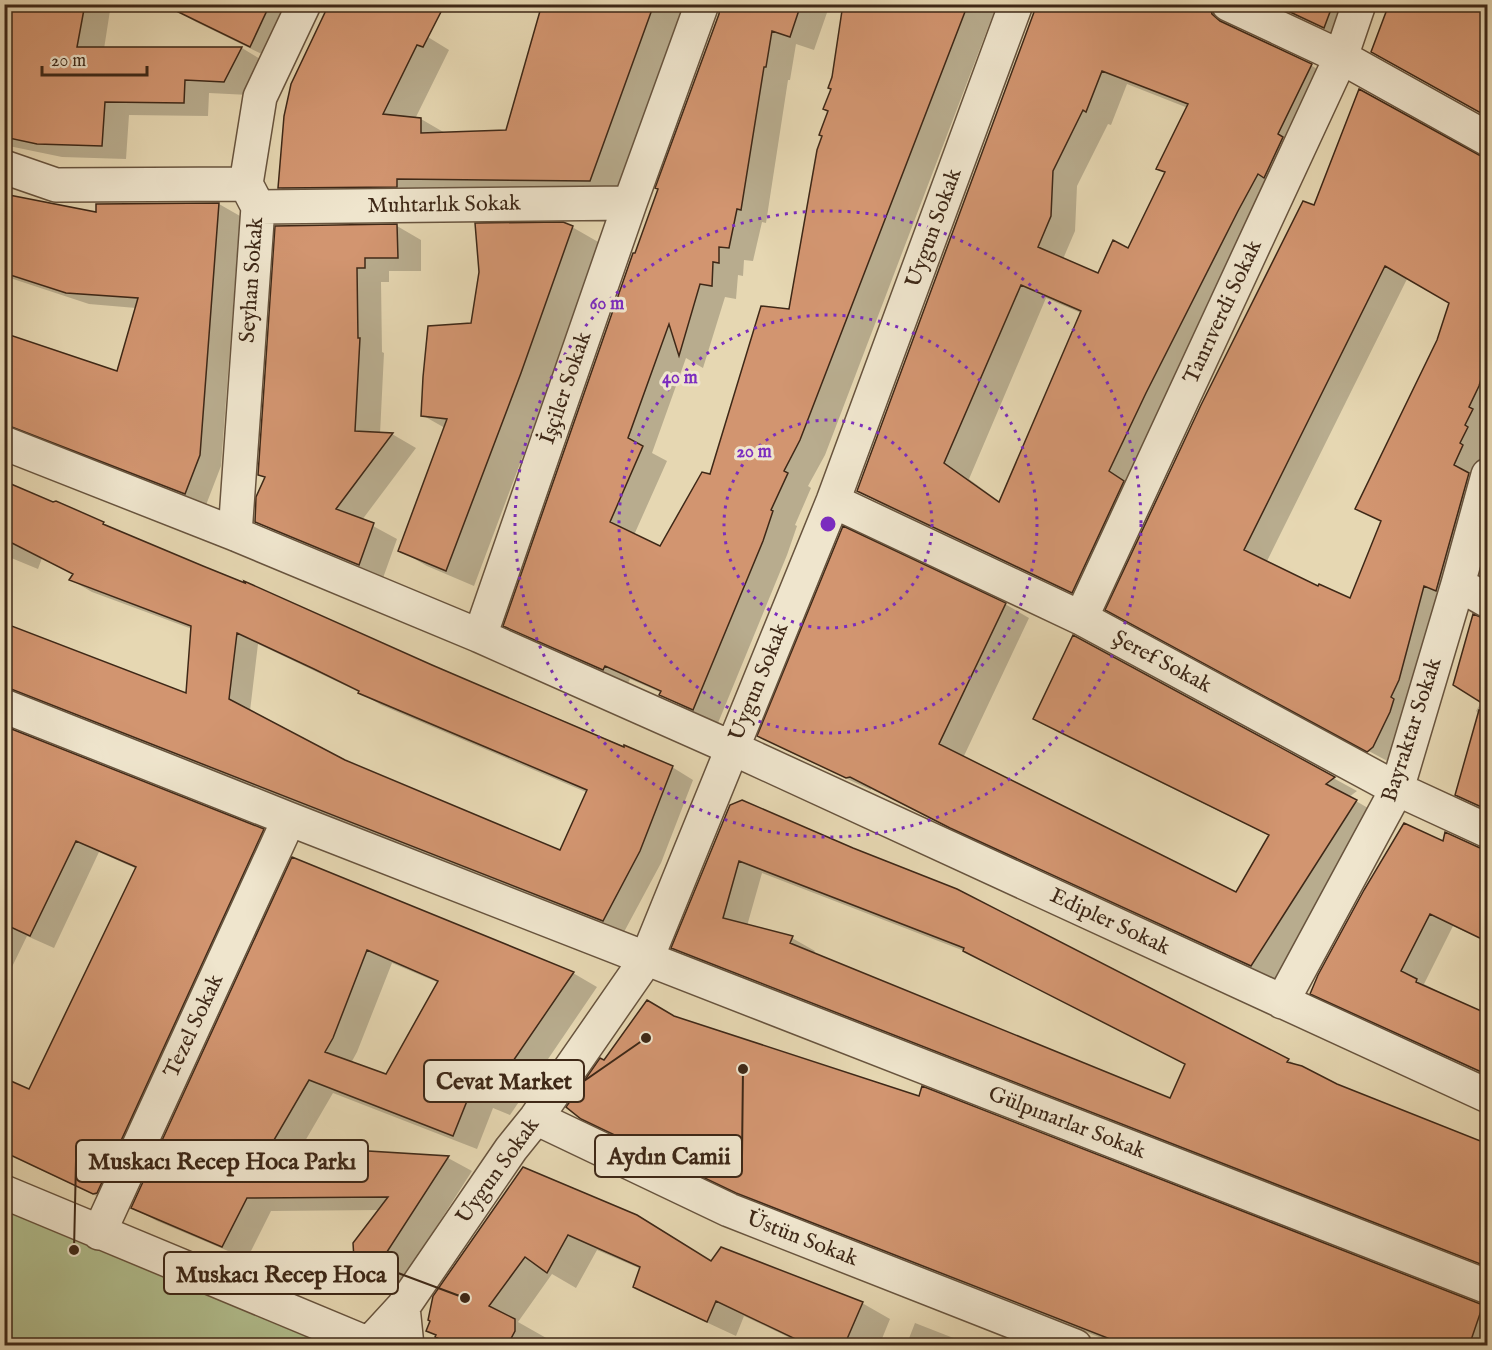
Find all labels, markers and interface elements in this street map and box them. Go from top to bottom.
scale bar [42,39,147,77]
text: 20 m [51,50,86,73]
street label: Uygun Sokak [900,164,969,291]
street label: Muhtarlık Sokak [367,190,521,220]
street label: Seyhan Sokak [234,216,270,344]
street label: Tanrıverdi Sokak [1177,235,1269,389]
text: 60 m [590,293,624,316]
street label: İşçiler Sokak [534,328,598,448]
text: 40 m [662,367,698,390]
text: 20 m [736,441,772,464]
centre of rings [818,514,838,534]
street label: Uygun Sokak [723,619,795,745]
street label: Şeref Sokak [1108,624,1217,700]
street label: Bayraktar Sokak [1375,654,1449,806]
street label: Edipler Sokak [1045,882,1175,962]
street label: Tezel Sokak [158,969,230,1082]
callout: Cevat Market [424,1060,584,1102]
text: Cevat Market [436,1067,573,1098]
street label: Gülpınarlar Sokak [984,1080,1150,1166]
street label: Uygun Sokak [450,1112,546,1230]
callout: Aydın Camii [595,1135,742,1177]
callout: Muskacı Recep Hoca Parkı [76,1140,368,1182]
text: Aydın Camii [606,1142,731,1173]
text: Muskacı Recep Hoca Parkı [88,1147,357,1178]
street label: Üstün Sokak [742,1205,862,1273]
callout: Muskacı Recep Hoca [164,1252,398,1294]
text: Muskacı Recep Hoca [176,1260,387,1291]

